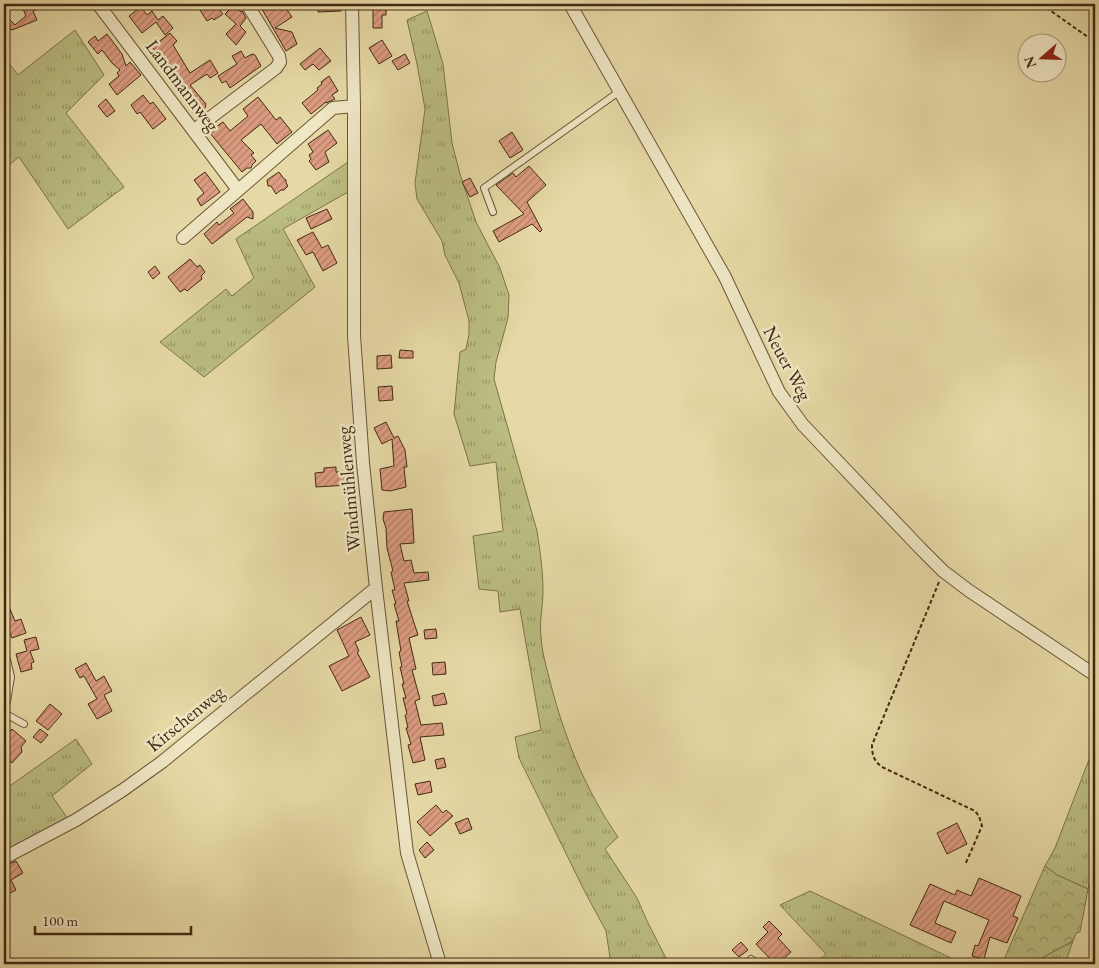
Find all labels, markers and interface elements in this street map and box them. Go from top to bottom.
north arrow [1016,32,1066,82]
street label: Landmannweg [140,34,226,137]
text: N [1019,53,1040,71]
street label: Neuer Weg [757,322,818,406]
street label: Windmühlenweg [331,425,366,553]
street label: Kirschenweg [141,679,230,757]
scale bar [35,903,191,935]
text: 100 m [42,911,79,930]

